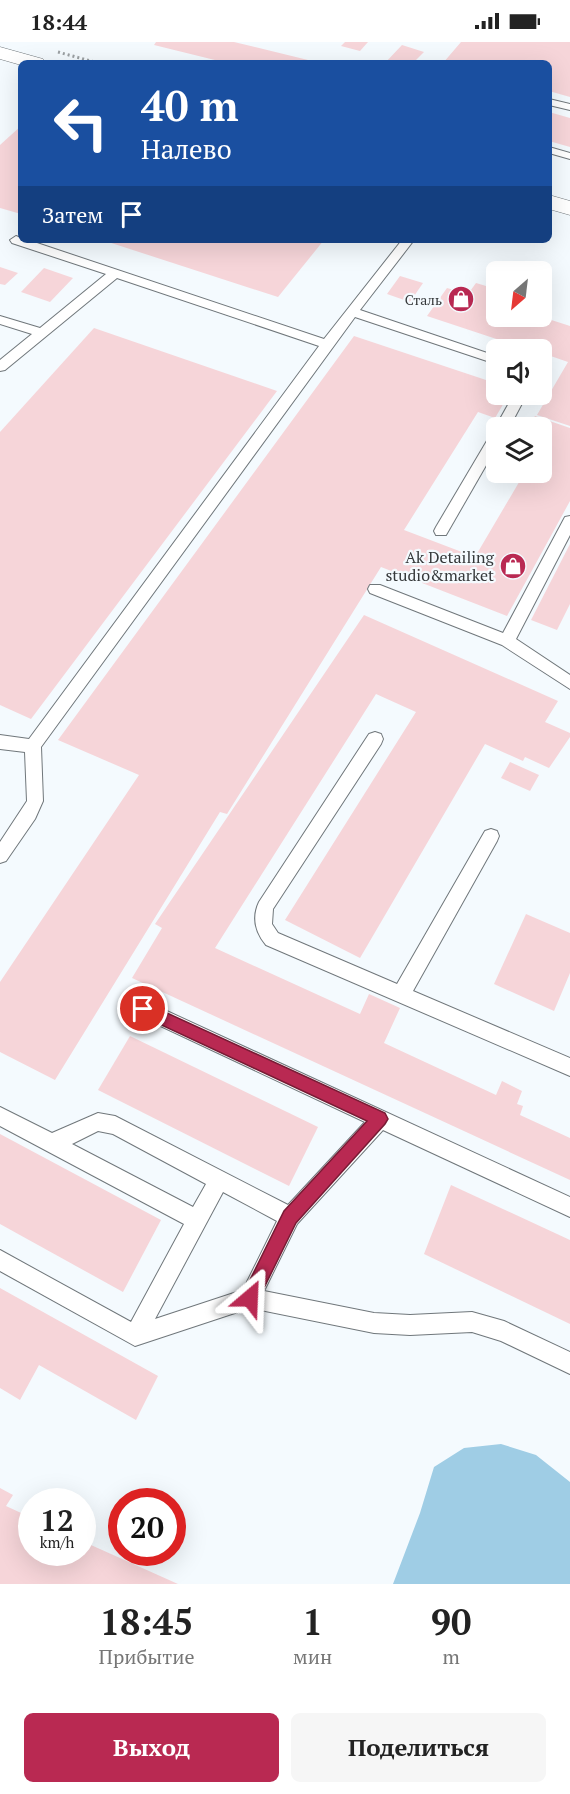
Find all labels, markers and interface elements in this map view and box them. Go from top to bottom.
text: 18:44 [30,7,87,36]
text: 40 m [141,77,239,133]
icon: left [42,84,120,162]
text: Налево [141,131,232,167]
icon: arrive [115,198,148,231]
text: Затем [42,200,103,229]
north arrow [486,261,552,327]
map controls [486,261,552,483]
shop icon: Сталь [446,284,476,314]
place label: Сталь [405,290,442,309]
button: sound [486,339,552,405]
button: layers [486,417,552,483]
place label: Ak Detailing studio&market [385,546,495,586]
shop icon: Ak Detailing studio&market [498,551,528,581]
pin [117,983,168,1034]
icon: arrive [126,992,159,1025]
position arrow [218,1266,282,1330]
speed limit sign: 20 [108,1488,186,1566]
text: 12 [40,1500,74,1540]
text: km/h [40,1532,74,1552]
text: 18:45 [100,1598,193,1645]
text: 1 [302,1598,323,1645]
text: 90 [431,1598,471,1645]
text: Прибытие [99,1643,194,1670]
text: мин [293,1643,332,1670]
text: m [442,1643,460,1670]
button: Выход [24,1713,279,1782]
button: Поделиться [291,1713,546,1782]

